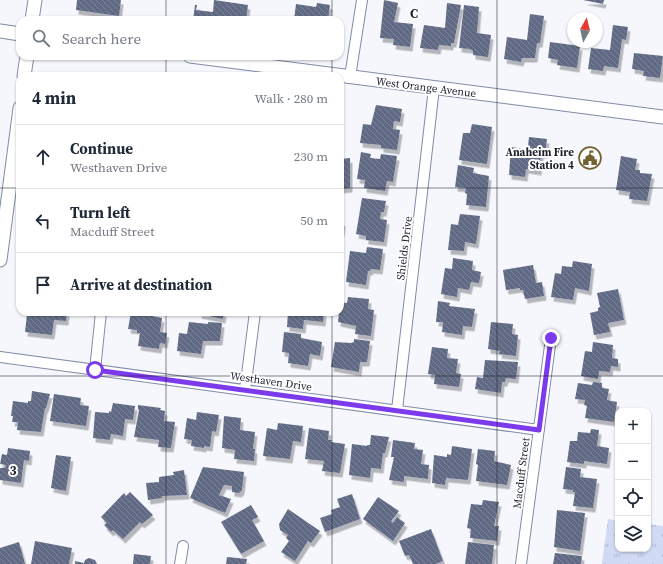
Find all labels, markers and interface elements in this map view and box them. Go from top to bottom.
text: C [410,5,418,22]
north arrow [567,12,603,48]
search box [16,16,344,60]
icon: search [30,27,52,49]
text: Search here [62,28,141,49]
street label: West Orange Avenue [375,74,477,101]
text: 4 min [32,86,76,110]
text: Walk · 280 m [255,90,328,107]
text: Continue [70,138,133,159]
place label: Anaheim Fire Station 4 [505,145,574,173]
public building icon: Anaheim Fire Station 4 [577,145,603,171]
icon: ahead [32,146,54,168]
text: 230 m [294,148,328,165]
text: Westhaven Drive [70,159,167,176]
text: Turn left [70,202,130,223]
icon: left [32,210,54,232]
text: 50 m [300,212,328,229]
street label: Shields Drive [393,215,416,281]
text: Macduff Street [70,223,154,240]
icon: arrive [32,274,54,296]
text: Arrive at destination [70,274,212,295]
route end [542,329,560,347]
route start [86,361,104,379]
street label: Westhaven Drive [229,368,313,395]
map controls [615,408,651,552]
button: + [615,408,651,444]
street label: Macduff Street [510,436,533,509]
button: − [615,444,651,480]
text: 3 [9,462,17,479]
button: locate [615,480,651,516]
button: layers [615,516,651,552]

